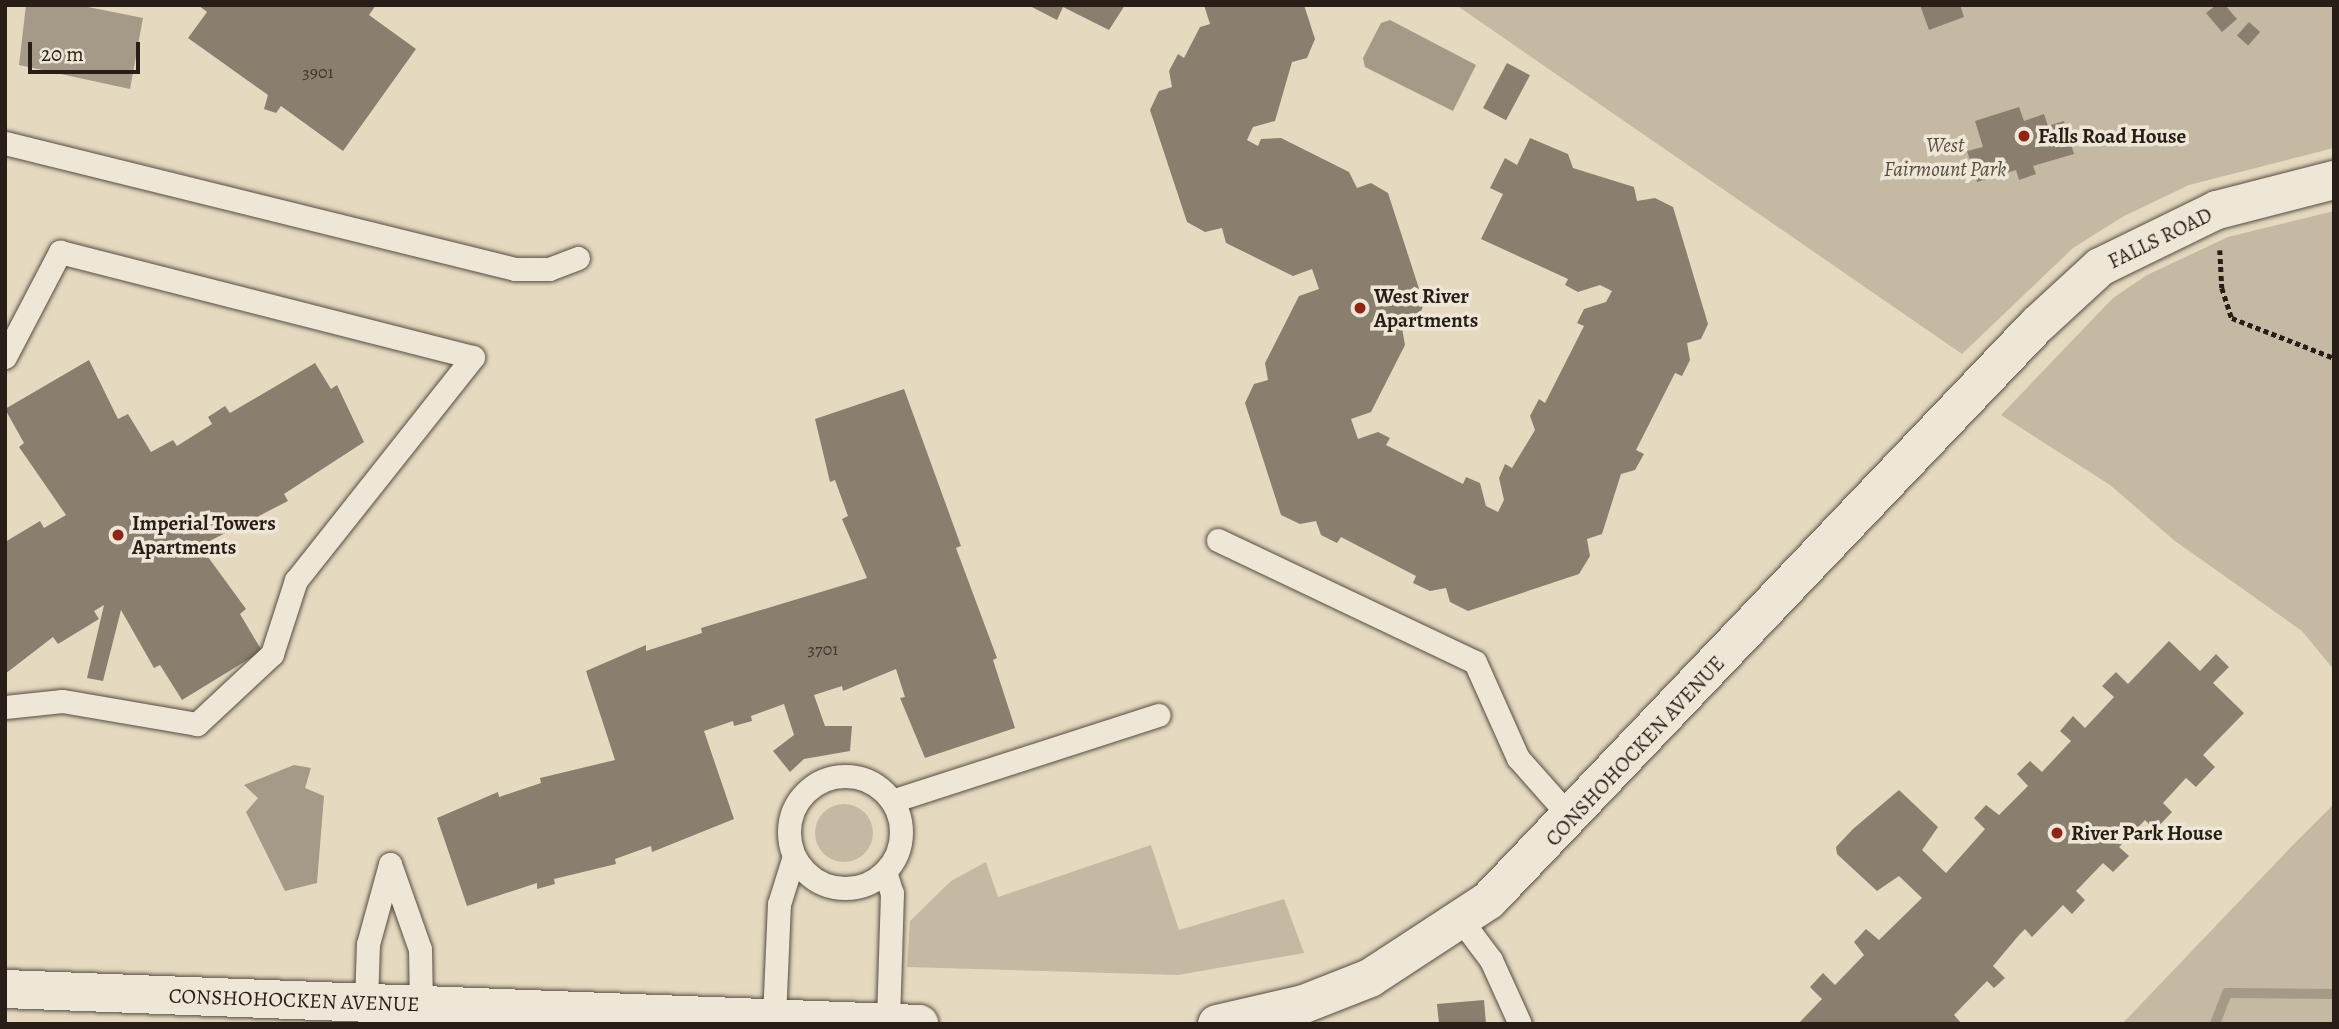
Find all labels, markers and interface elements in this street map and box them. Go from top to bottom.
scale bar [32,28,144,72]
text: 20 m [41,40,84,68]
house number: 3901 [302,61,334,83]
place label: Falls Road House [2038,123,2186,149]
marker: Falls Road House [2016,128,2032,144]
park label: West Fairmount Park [1884,132,2006,182]
street label: FALLS ROAD [2104,202,2216,274]
place label: West River Apartments [1374,283,1478,333]
marker: West River Apartments [1352,300,1368,316]
place label: Imperial Towers Apartments [132,510,276,560]
marker: Imperial Towers Apartments [110,527,126,543]
house number: 3701 [808,638,838,660]
street label: CONSHOHOCKEN AVENUE [1540,651,1730,851]
place label: River Park House [2071,820,2223,846]
marker: River Park House [2049,825,2065,841]
street label: CONSHOHOCKEN AVENUE [168,983,420,1017]

